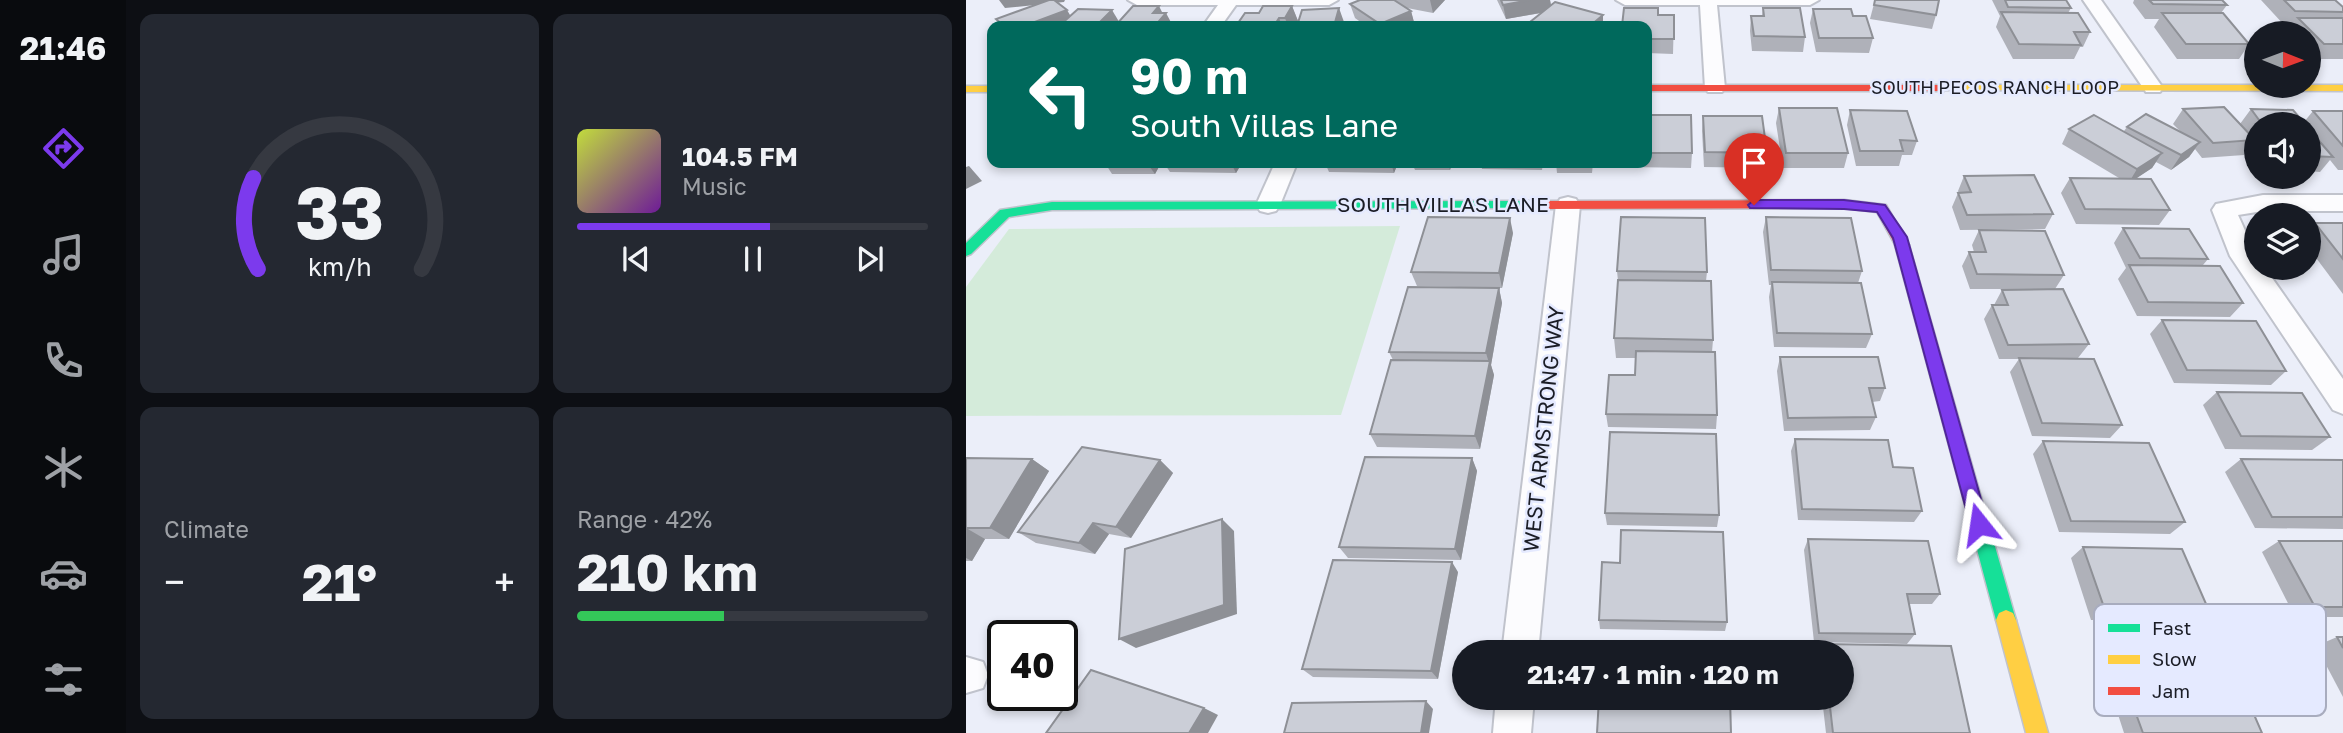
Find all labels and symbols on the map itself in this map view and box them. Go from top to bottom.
north arrow [2244,21,2320,98]
street label: SOUTH PECOS RANCH LOOP [1871,76,2119,98]
pin [1724,133,1784,205]
street label: SOUTH VILLAS LANE [1337,191,1549,217]
street label: WEST ARMSTRONG WAY [1517,304,1569,553]
position arrow [1942,487,2016,561]
legend [2094,604,2326,716]
text: Fast [2152,616,2191,639]
speed limit sign: 40 [987,620,1078,711]
text: Slow [2152,647,2197,670]
text: Jam [2152,679,2190,702]

